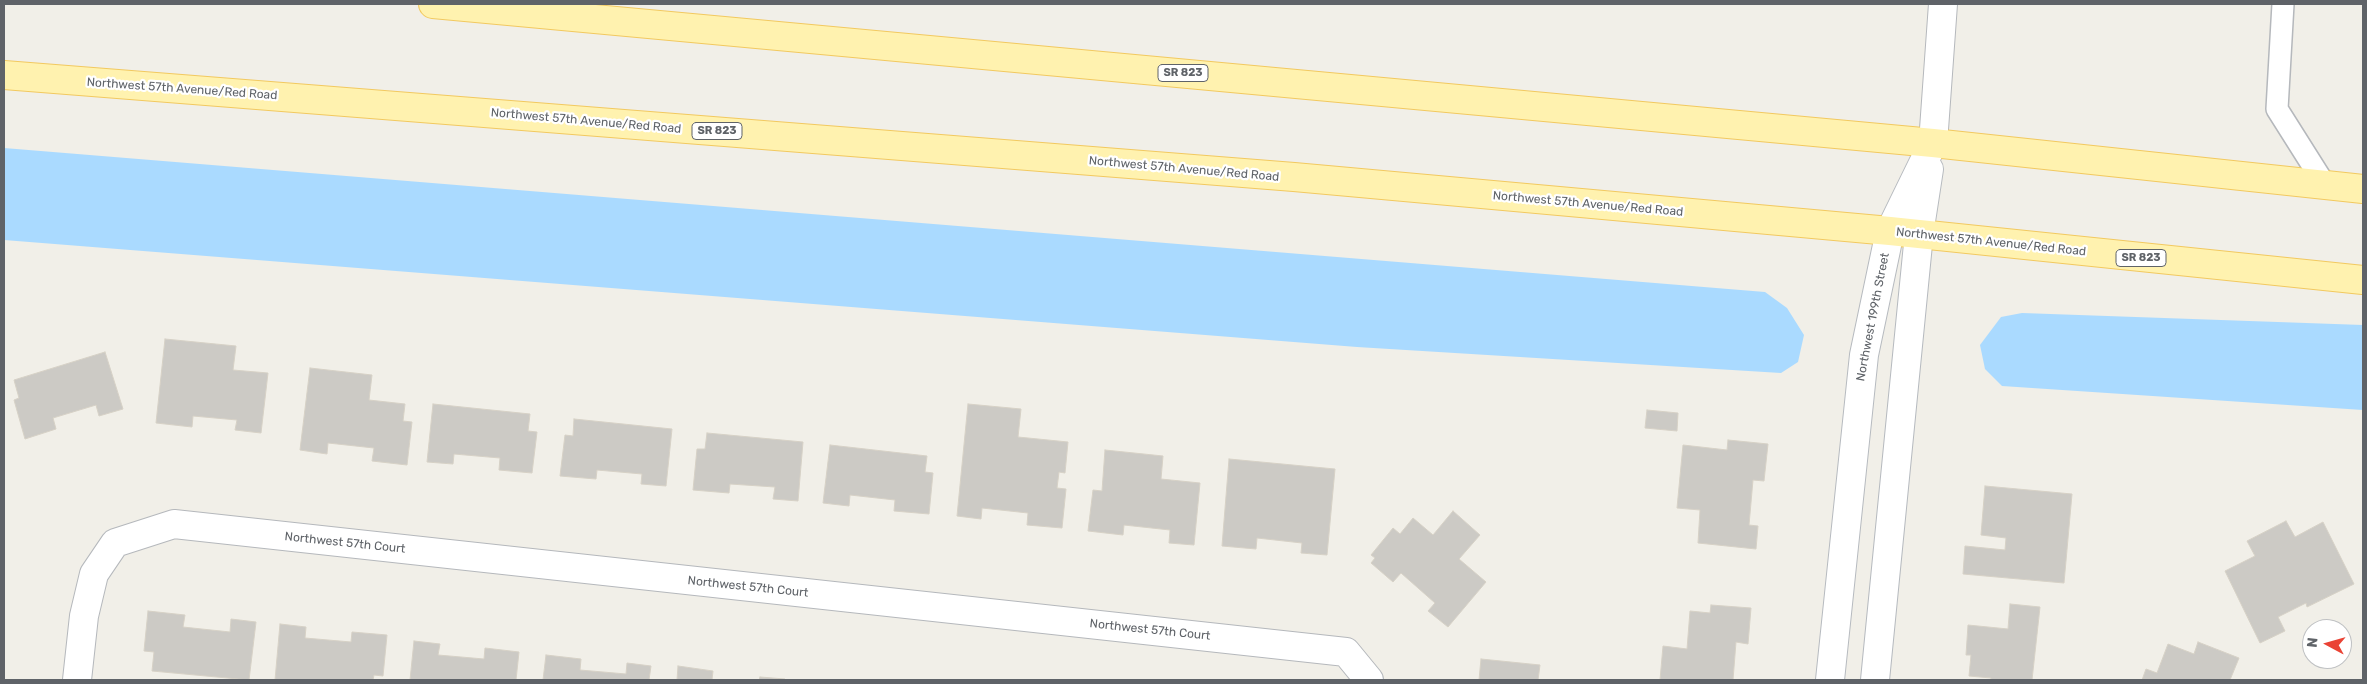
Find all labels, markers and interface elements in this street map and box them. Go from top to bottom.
road number: SR 823 [1158,64,1208,82]
street label: Northwest 57th Avenue/Red Road [86,75,278,103]
street label: Northwest 57th Avenue/Red Road [490,106,682,136]
road number: SR 823 [692,122,742,140]
street label: Northwest 57th Avenue/Red Road [1088,154,1280,184]
street label: Northwest 57th Avenue/Red Road [1492,189,1684,219]
street label: Northwest 57th Avenue/Red Road [1895,225,2087,259]
road number: SR 823 [2116,250,2166,266]
street label: Northwest 199th Street [1853,252,1893,382]
street label: Northwest 57th Court [284,530,406,556]
street label: Northwest 57th Court [687,574,809,600]
street label: Northwest 57th Court [1089,617,1211,643]
north arrow [2302,619,2352,669]
text: N [2304,637,2322,648]

